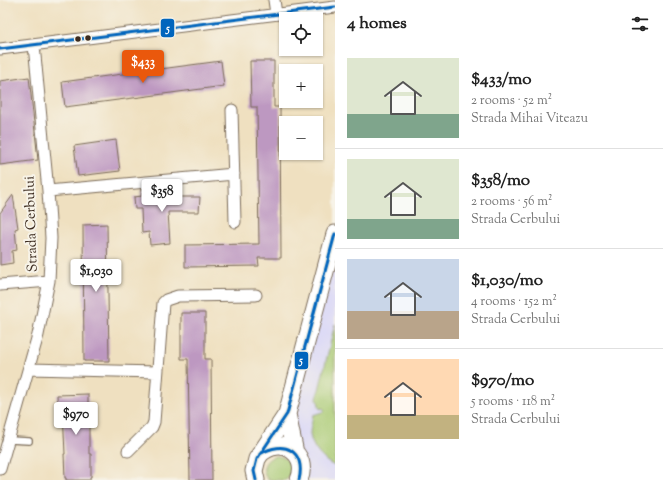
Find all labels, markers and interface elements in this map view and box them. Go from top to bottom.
map controls [279,12,323,160]
button: locate [279,12,323,56]
text: 4 homes [347,12,407,36]
icon: filters [629,13,651,35]
line badge: 5 [160,18,175,38]
text: 5 [165,21,170,37]
unlabelled marker [83,33,93,43]
unlabelled marker [73,34,83,44]
pin: $433 [119,50,167,84]
text: $433 [131,54,155,72]
button: + [279,64,323,108]
text: $433/mo [471,68,531,92]
icon: home [379,74,427,122]
text: 2 rooms · 52 m² [471,92,552,110]
text: Strada Mihai Viteazu [471,110,588,128]
button: − [279,116,323,160]
text: $358/mo [471,169,530,193]
icon: home [379,175,427,223]
street label: Strada Cerbului [20,176,44,272]
pin: $358 [138,179,186,213]
text: $358 [150,183,174,201]
text: 2 rooms · 56 m² [471,193,552,211]
text: Strada Cerbului [471,211,560,229]
pin: $1,030 [63,259,129,293]
text: $1,030 [79,263,113,281]
text: $1,030/mo [471,269,543,293]
icon: home [379,275,427,323]
text: 4 rooms · 152 m² [471,293,557,311]
text: Strada Cerbului [471,311,560,329]
line badge: 5 [294,351,309,370]
text: 5 [298,353,303,369]
text: $970/mo [471,369,534,393]
icon: home [379,375,427,423]
text: 5 rooms · 118 m² [471,393,555,411]
pin: $970 [52,402,100,436]
text: $970 [63,406,89,424]
text: Strada Cerbului [471,411,560,429]

